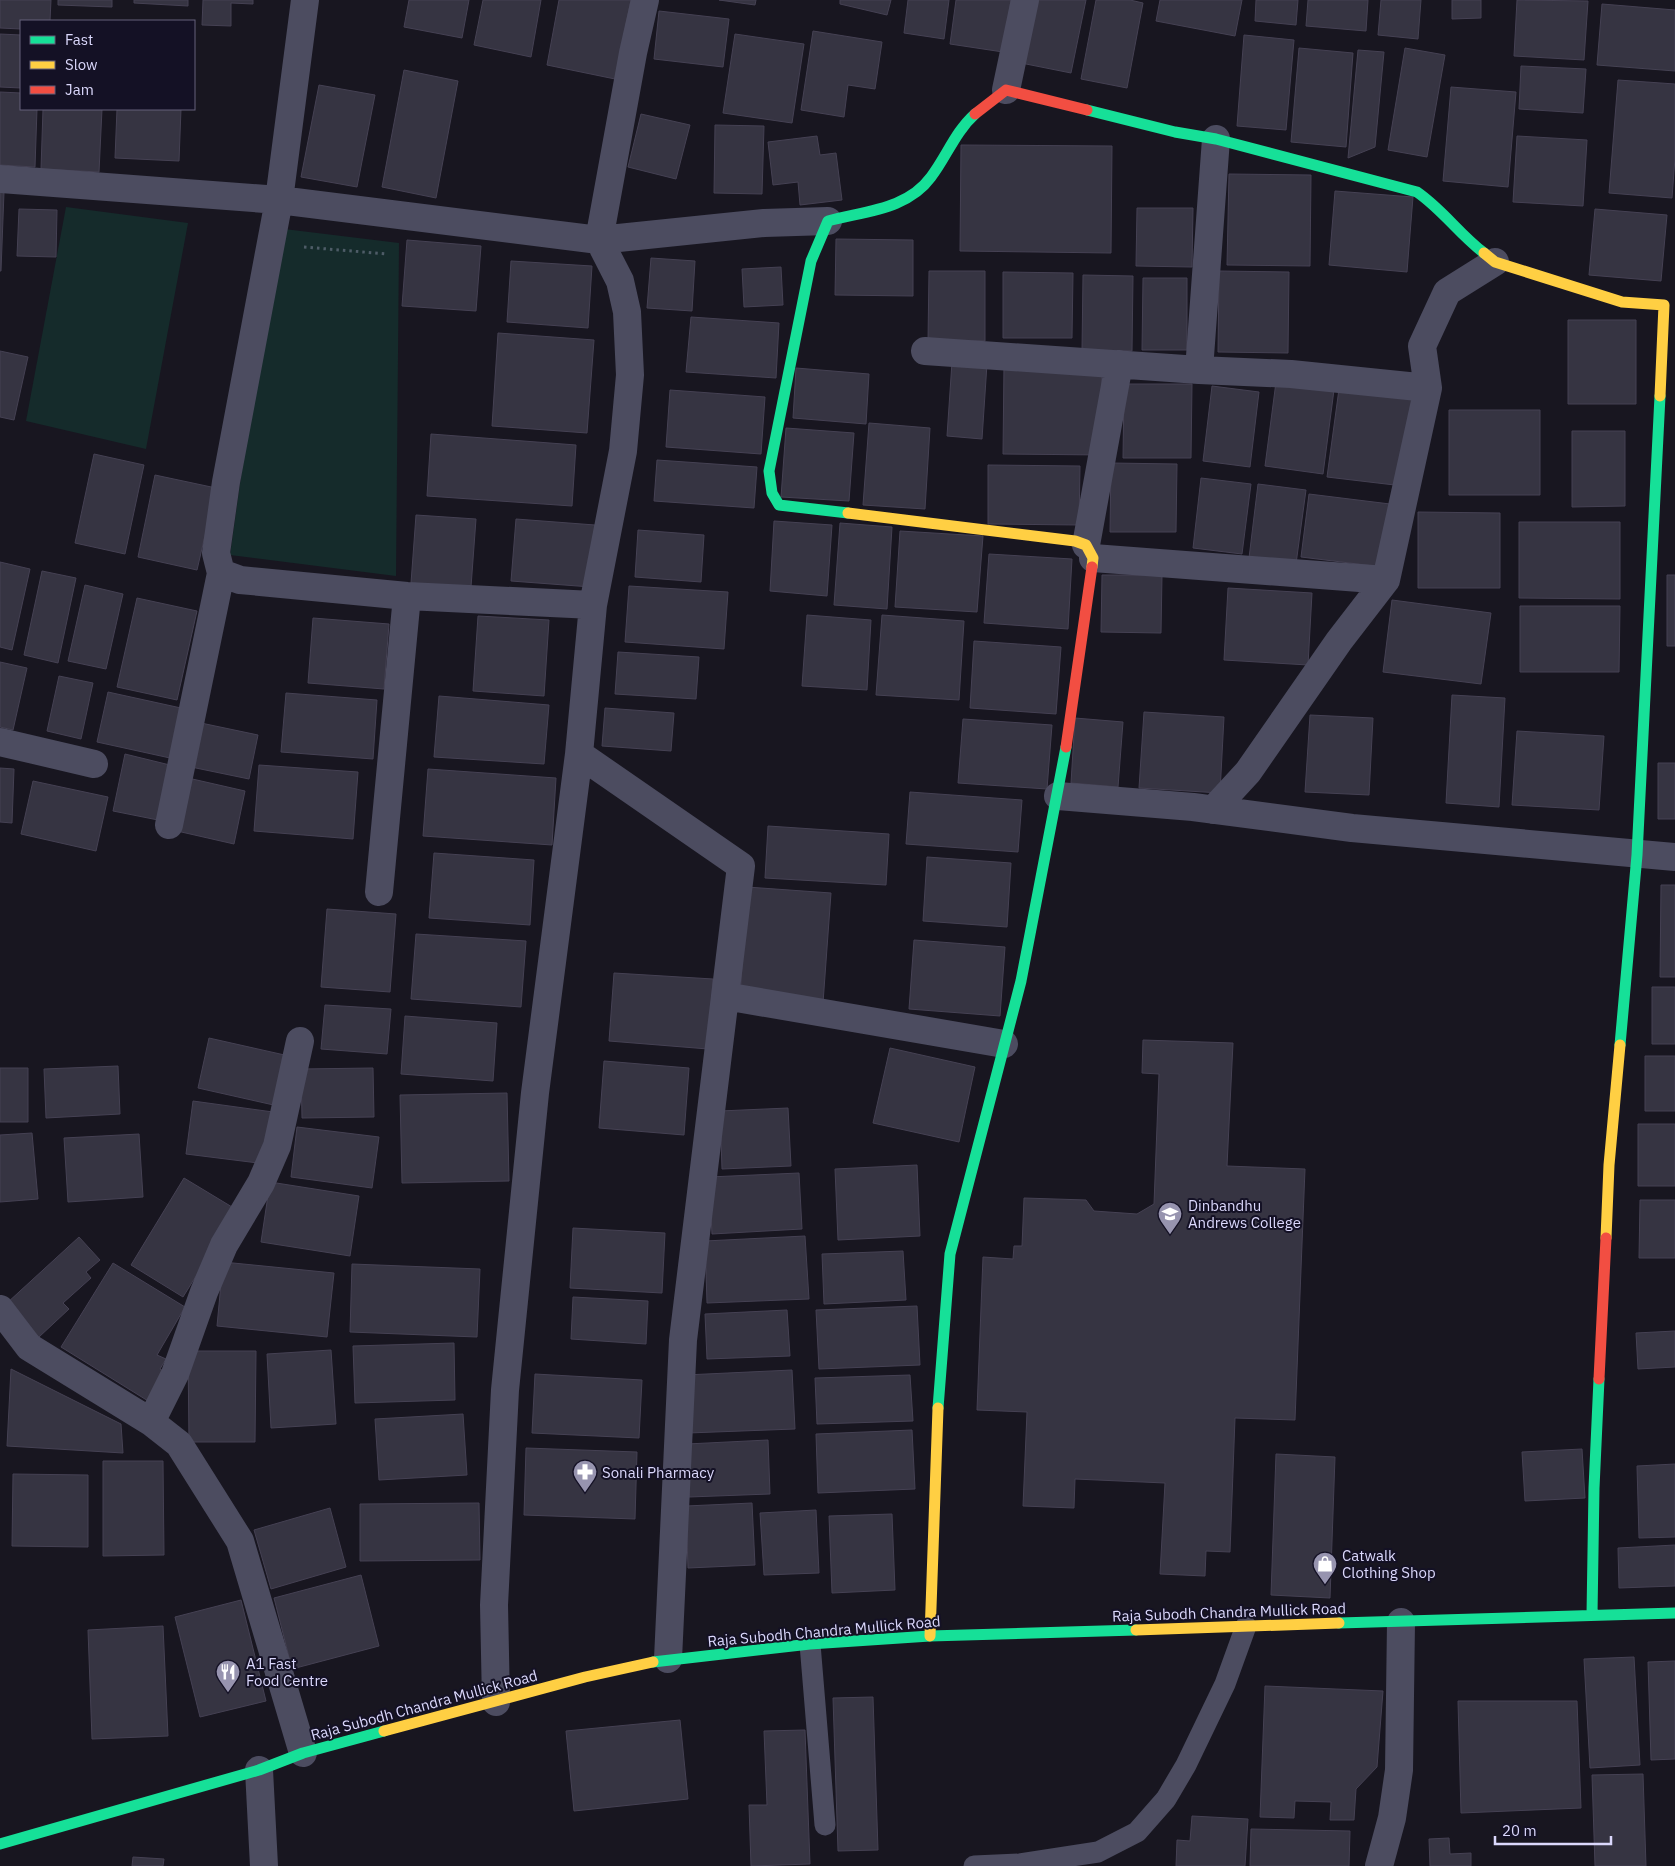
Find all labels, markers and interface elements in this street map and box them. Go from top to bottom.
legend [20,20,195,110]
text: Fast [65,30,93,49]
text: Slow [65,55,98,74]
text: Jam [65,80,94,99]
place label: Dinbandhu Andrews College [1188,1196,1301,1232]
school or university icon: Dinbandhu Andrews College [1157,1201,1183,1235]
pharmacy icon: Sonali Pharmacy [572,1459,598,1493]
place label: Sonali Pharmacy [602,1463,715,1482]
place label: Catwalk Clothing Shop [1342,1546,1436,1582]
shop icon: Catwalk Clothing Shop [1312,1551,1338,1585]
street label: Raja Subodh Chandra Mullick Road [1112,1598,1346,1626]
street label: Raja Subodh Chandra Mullick Road [707,1611,941,1651]
place label: A1 Fast Food Centre [246,1654,328,1690]
restaurant icon: A1 Fast Food Centre [215,1659,241,1693]
street label: Raja Subodh Chandra Mullick Road [309,1666,539,1744]
scale bar [1495,1814,1611,1846]
text: 20 m [1502,1821,1537,1840]

